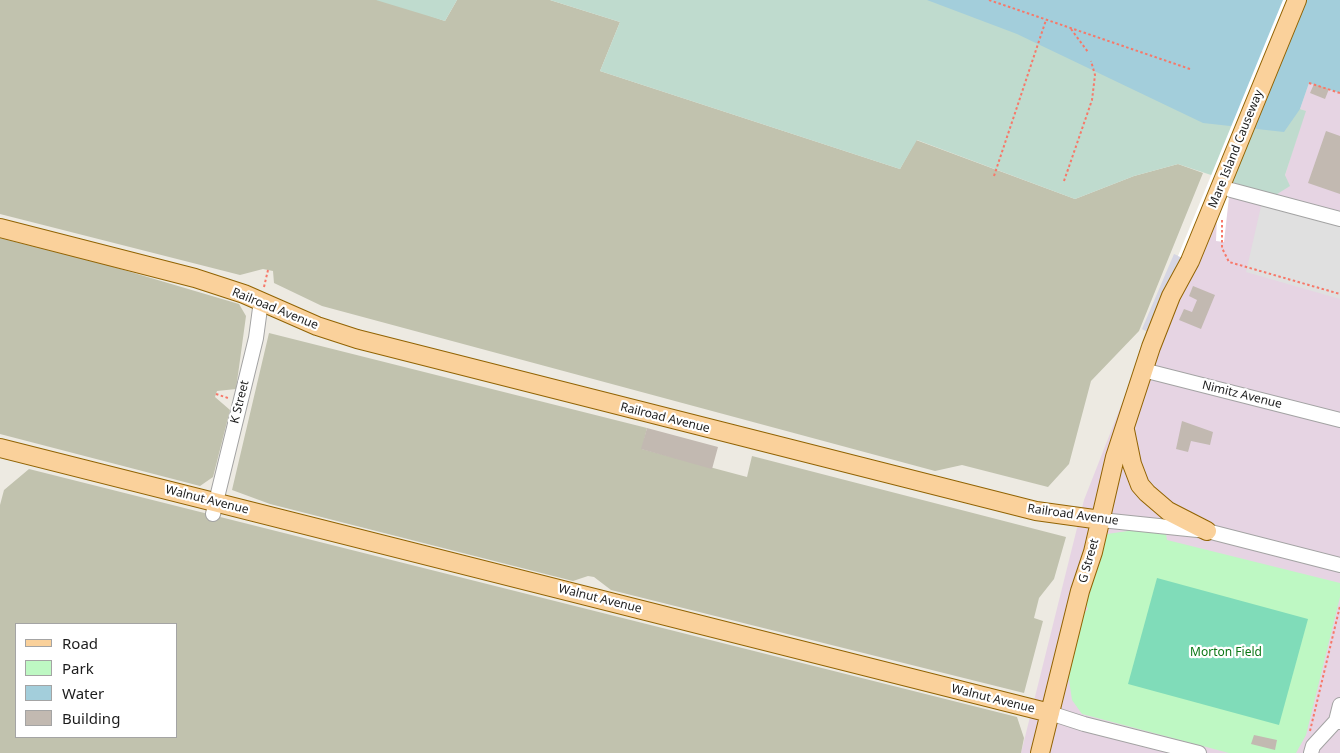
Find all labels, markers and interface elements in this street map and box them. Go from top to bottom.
street label: Mare Island Causeway [1206,88,1266,210]
street label: Railroad Avenue [230,285,320,333]
street label: Nimitz Avenue [1201,378,1283,412]
street label: K Street [228,379,252,425]
street label: Railroad Avenue [619,400,711,436]
street label: Walnut Avenue [164,483,250,517]
street label: Railroad Avenue [1027,501,1119,529]
street label: G Street [1076,537,1102,585]
street label: Walnut Avenue [557,582,643,616]
legend [15,623,178,738]
text: Road [62,633,98,653]
park label: Morton Field [1190,646,1262,660]
text: Park [62,658,94,678]
street label: Walnut Avenue [950,682,1036,716]
text: Water [62,683,104,703]
text: Building [62,708,120,728]

